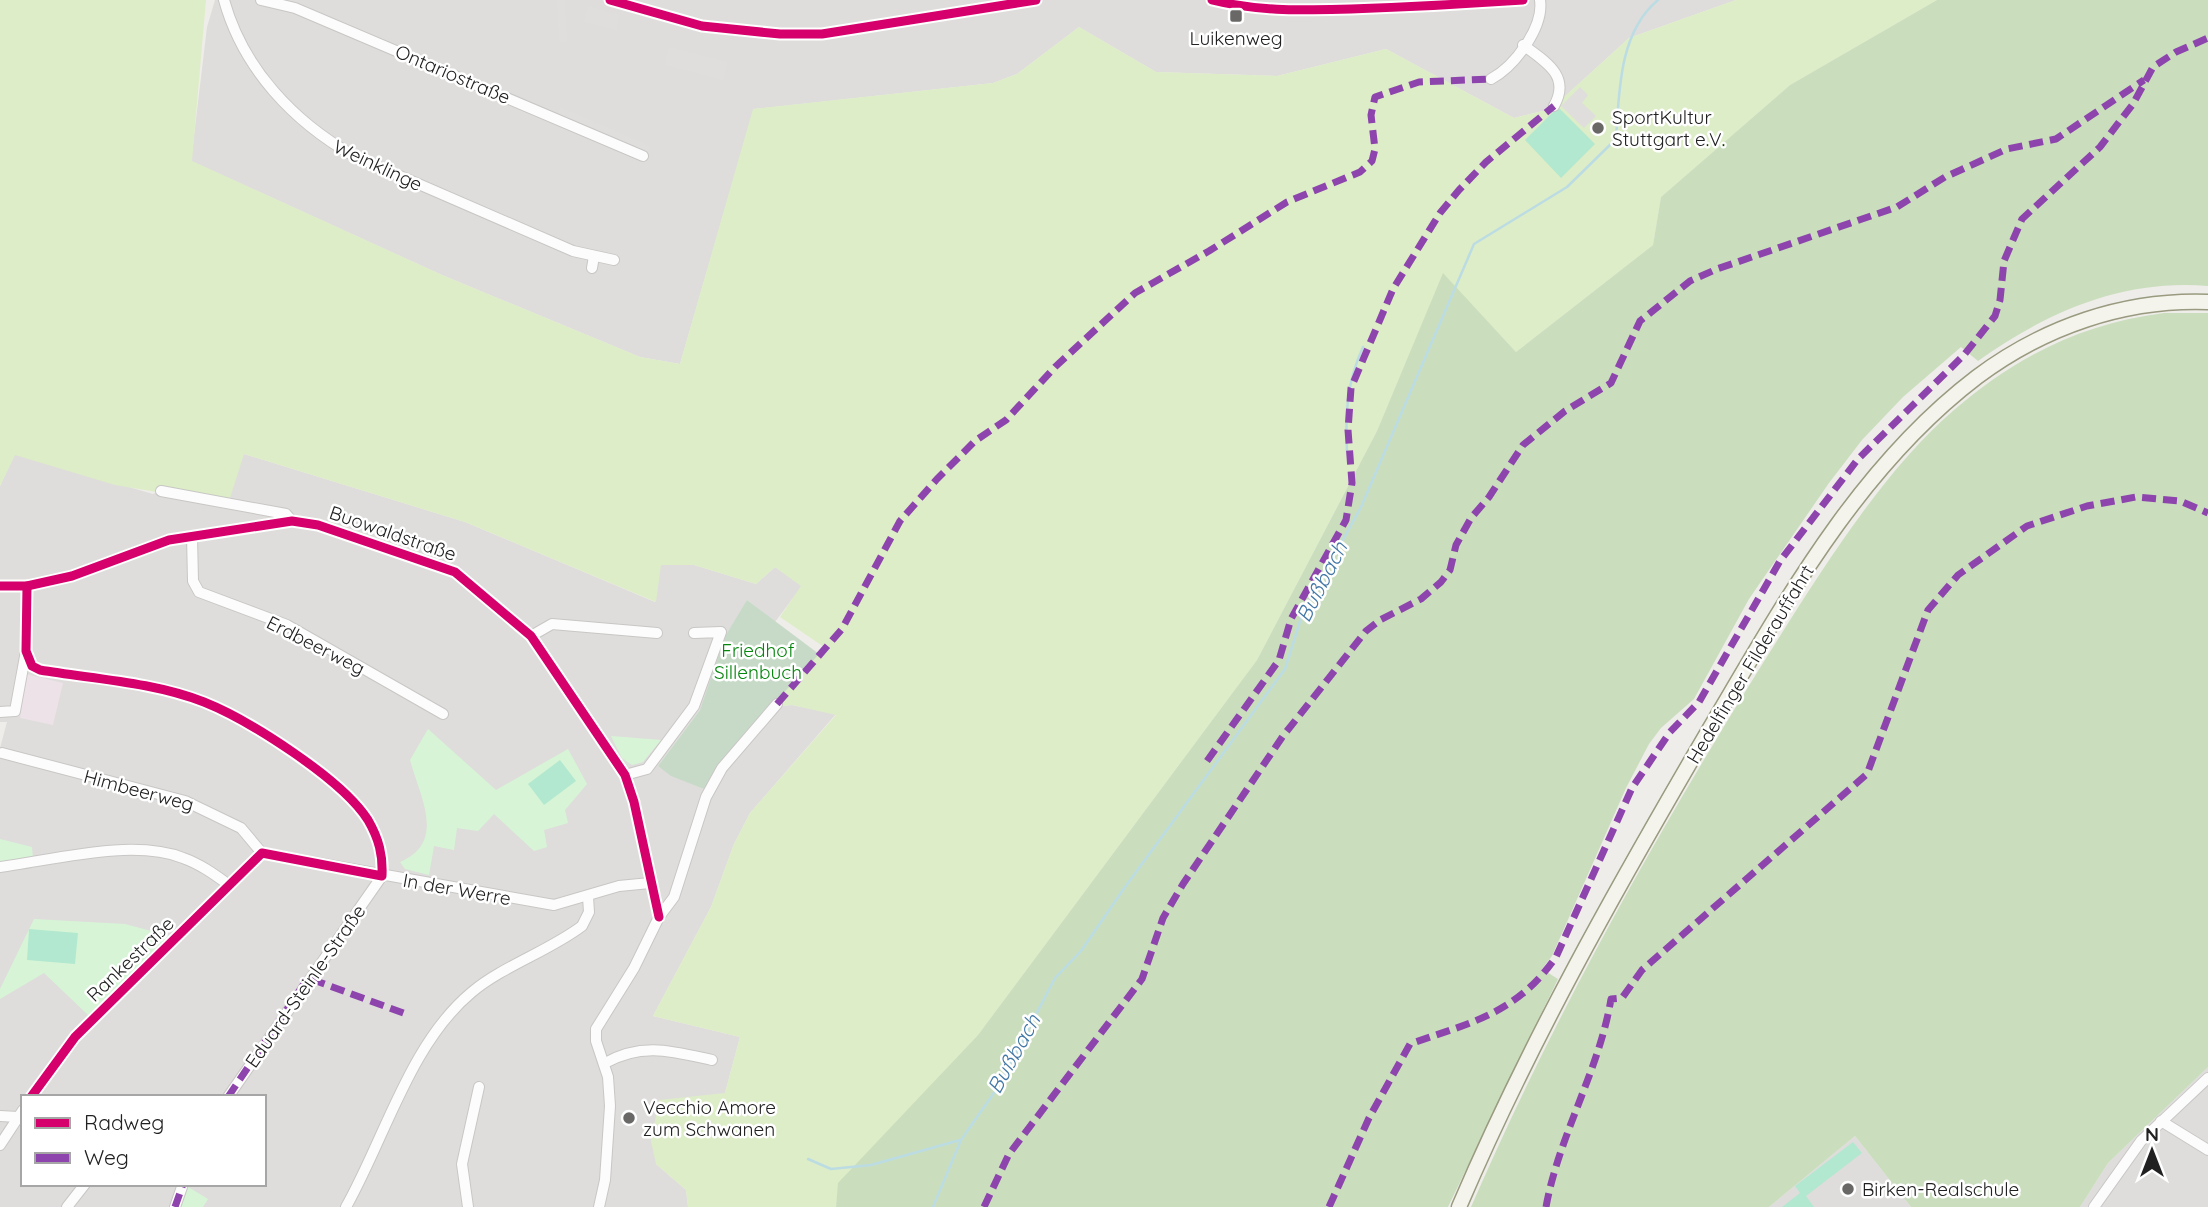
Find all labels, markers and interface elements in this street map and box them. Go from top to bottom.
marker: Luikenweg [1228,8,1244,24]
place label: Luikenweg [1189,26,1283,50]
street label: Ontariostraße [392,39,514,109]
place label: SportKultur Stuttgart e.V. [1612,105,1725,151]
marker: SportKultur Stuttgart e.V. [1590,120,1606,136]
street label: Weinklinge [330,134,426,196]
street label: Buowaldstraße [326,500,460,566]
water label: Bußbach [1290,536,1353,626]
street label: Hedelfinger Filderauffahrt [1681,560,1819,768]
street label: Erdbeerweg [263,610,369,680]
park label: Friedhof Sillenbuch [714,638,802,684]
street label: Himbeerweg [81,764,197,816]
street label: In der Werre [401,868,513,910]
street label: Eduard-Steinle-Straße [240,900,370,1072]
street label: Rankestraße [81,911,179,1007]
water label: Bußbach [981,1008,1046,1098]
legend [21,1095,266,1186]
place label: Vecchio Amore zum Schwanen [643,1095,776,1141]
text: Radweg [84,1109,164,1135]
marker: Vecchio Amore zum Schwanen [621,1110,637,1126]
north arrow [2117,1116,2187,1186]
text: N [2145,1122,2159,1146]
text: Weg [84,1144,129,1170]
place label: Birken-Realschule [1862,1177,2019,1201]
marker: Birken-Realschule [1840,1181,1856,1197]

